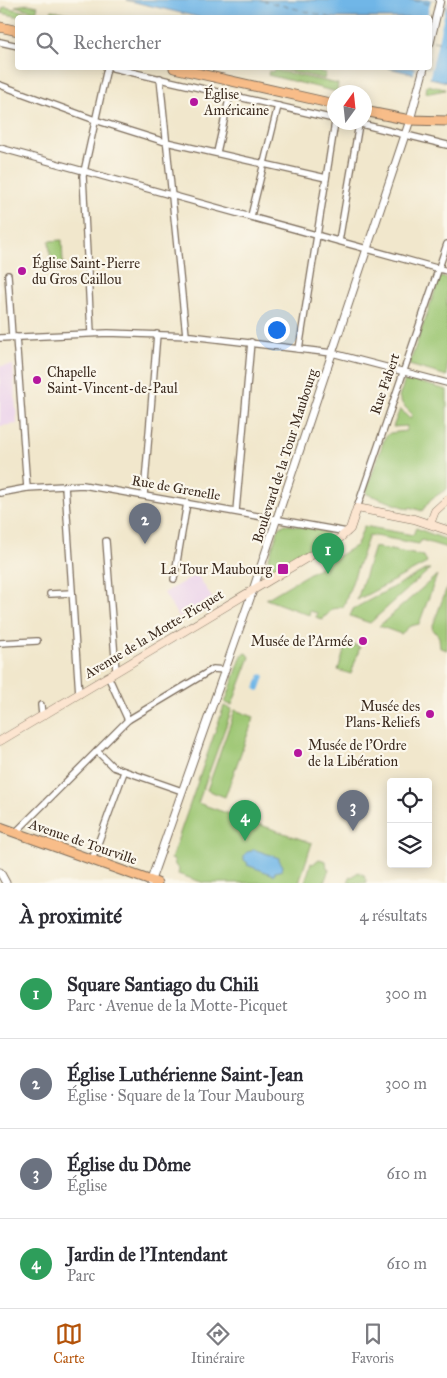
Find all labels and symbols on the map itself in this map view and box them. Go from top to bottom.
place label: Église Américaine [203,84,269,119]
north arrow [327,85,372,130]
marker: Église Américaine [188,96,200,108]
place label: Église Saint-Pierre du Gros Caillou [32,253,140,288]
marker: Église Saint-Pierre du Gros Caillou [16,265,28,277]
your location [264,317,290,343]
street label: Rue Fabert [367,351,403,417]
place label: Chapelle Saint-Vincent-de-Paul [47,364,178,397]
street label: Boulevard de la Tour Maubourg [249,366,321,545]
marker: Chapelle Saint-Vincent-de-Paul [31,374,43,386]
street label: Rue de Grenelle [130,472,222,504]
pin: 2 [129,503,161,544]
pin: 1 [312,533,344,574]
place label: La Tour Maubourg [160,561,272,578]
marker: La Tour Maubourg [276,562,290,576]
street label: Avenue de la Motte-Picquet [81,586,227,684]
place label: Musée de l'Armée [251,633,353,650]
marker: Musée de l'Armée [357,635,369,647]
place label: Musée des Plans-Reliefs [345,698,420,731]
marker: Musée des Plans-Reliefs [424,708,436,720]
place label: Musée de l'Ordre de la Libération [308,737,407,770]
marker: Musée de l'Ordre de la Libération [292,747,304,759]
pin: 3 [337,790,369,831]
pin: 4 [229,800,261,841]
street label: Avenue de Tourville [26,815,140,869]

